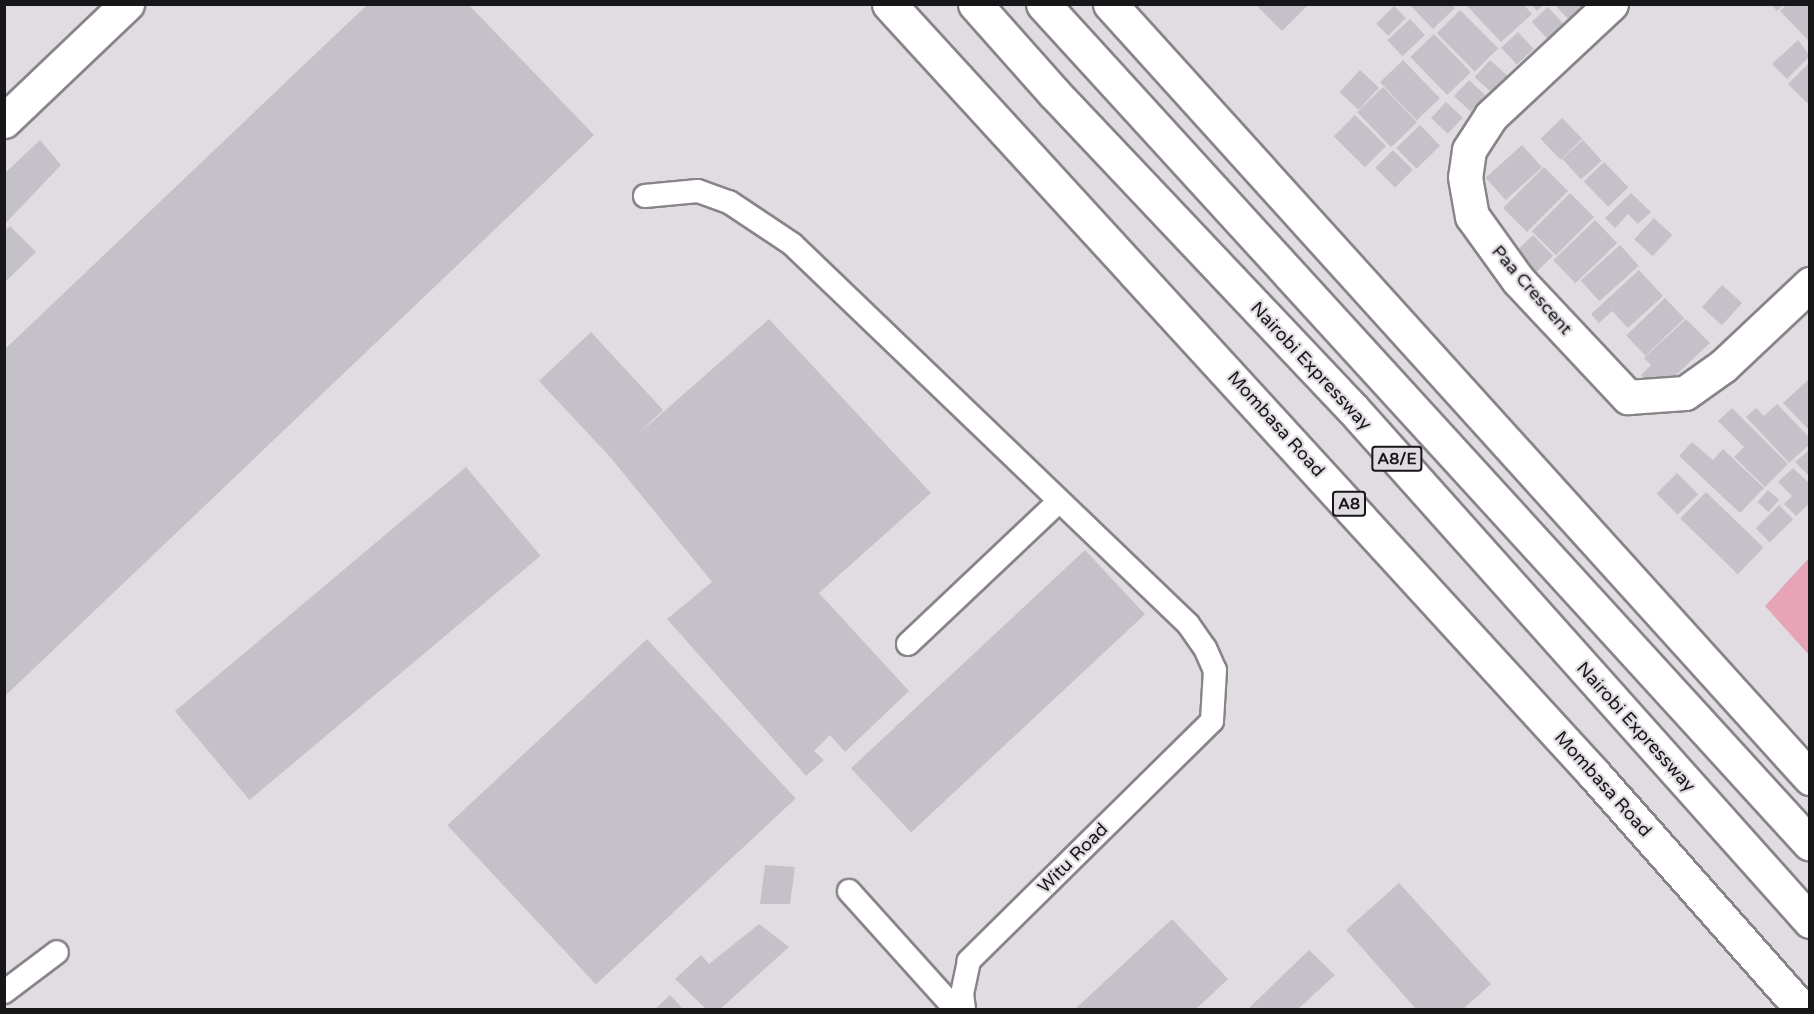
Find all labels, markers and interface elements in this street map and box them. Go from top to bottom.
street label: Paa Crescent [1487,241,1577,339]
street label: Nairobi Expressway [1246,297,1376,435]
street label: Mombasa Road [1223,367,1329,481]
road number: A8/E [1370,446,1424,472]
road number: A8 [1331,491,1367,517]
street label: Nairobi Expressway [1572,658,1700,796]
street label: Mombasa Road [1550,727,1656,841]
street label: Witu Road [1033,818,1113,898]

